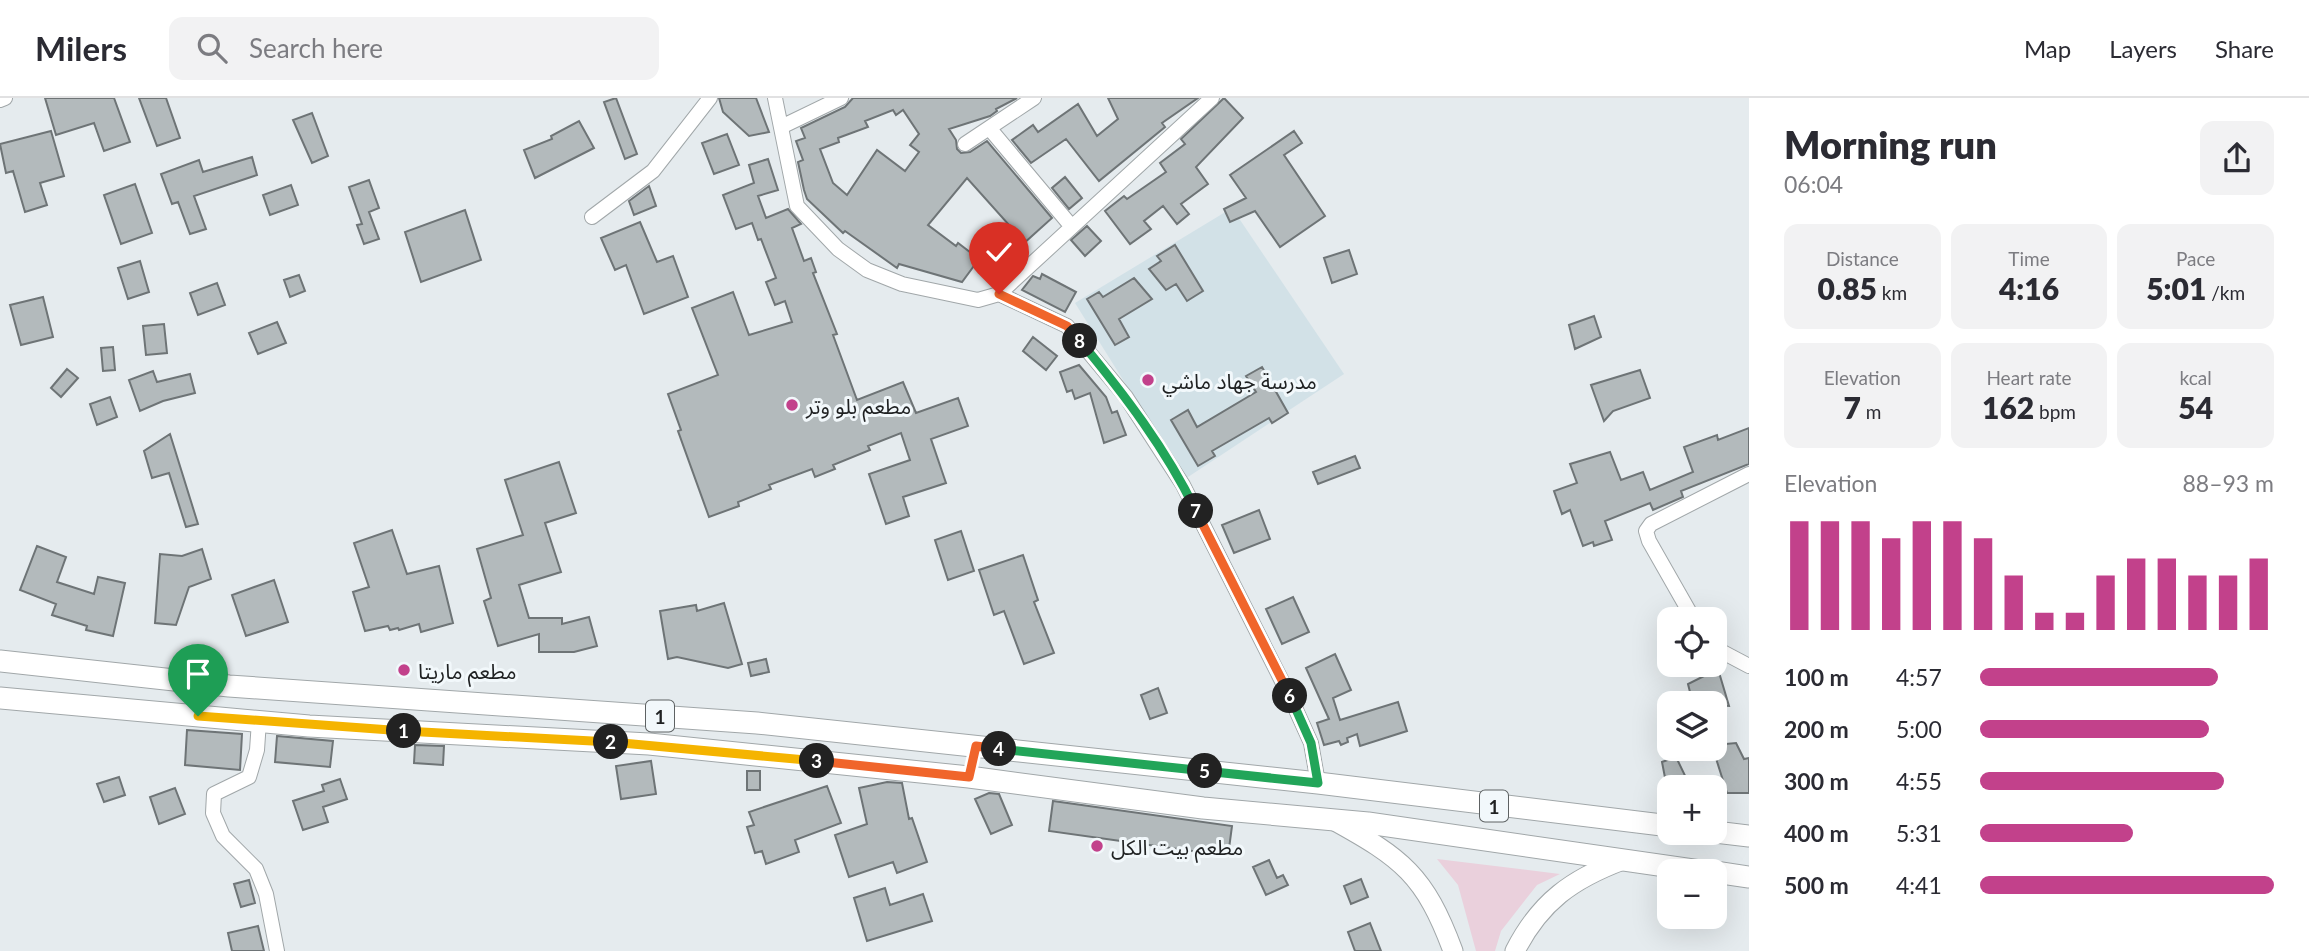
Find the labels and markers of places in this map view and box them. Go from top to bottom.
pin [969,222,1029,294]
pin: 8 [1062,324,1098,358]
place label: مدرسة جهاد ماشي [1162,368,1317,397]
marker: مدرسة جهاد ماشي [1140,372,1156,388]
place label: مطعم بلو وتر [805,393,911,422]
marker: مطعم بلو وتر [784,397,800,413]
pin: 7 [1178,494,1214,528]
pin [168,644,228,716]
place label: مطعم ماريتا [418,658,517,687]
marker: مطعم ماريتا [396,662,412,678]
pin: 6 [1272,678,1308,714]
pin: 1 [386,714,422,748]
pin: 2 [594,724,628,760]
pin: 4 [982,732,1016,766]
pin: 3 [800,744,834,778]
pin: 5 [1188,754,1222,788]
place label: مطعم بيت الكل [1111,834,1243,863]
marker: مطعم بيت الكل [1089,838,1105,854]

